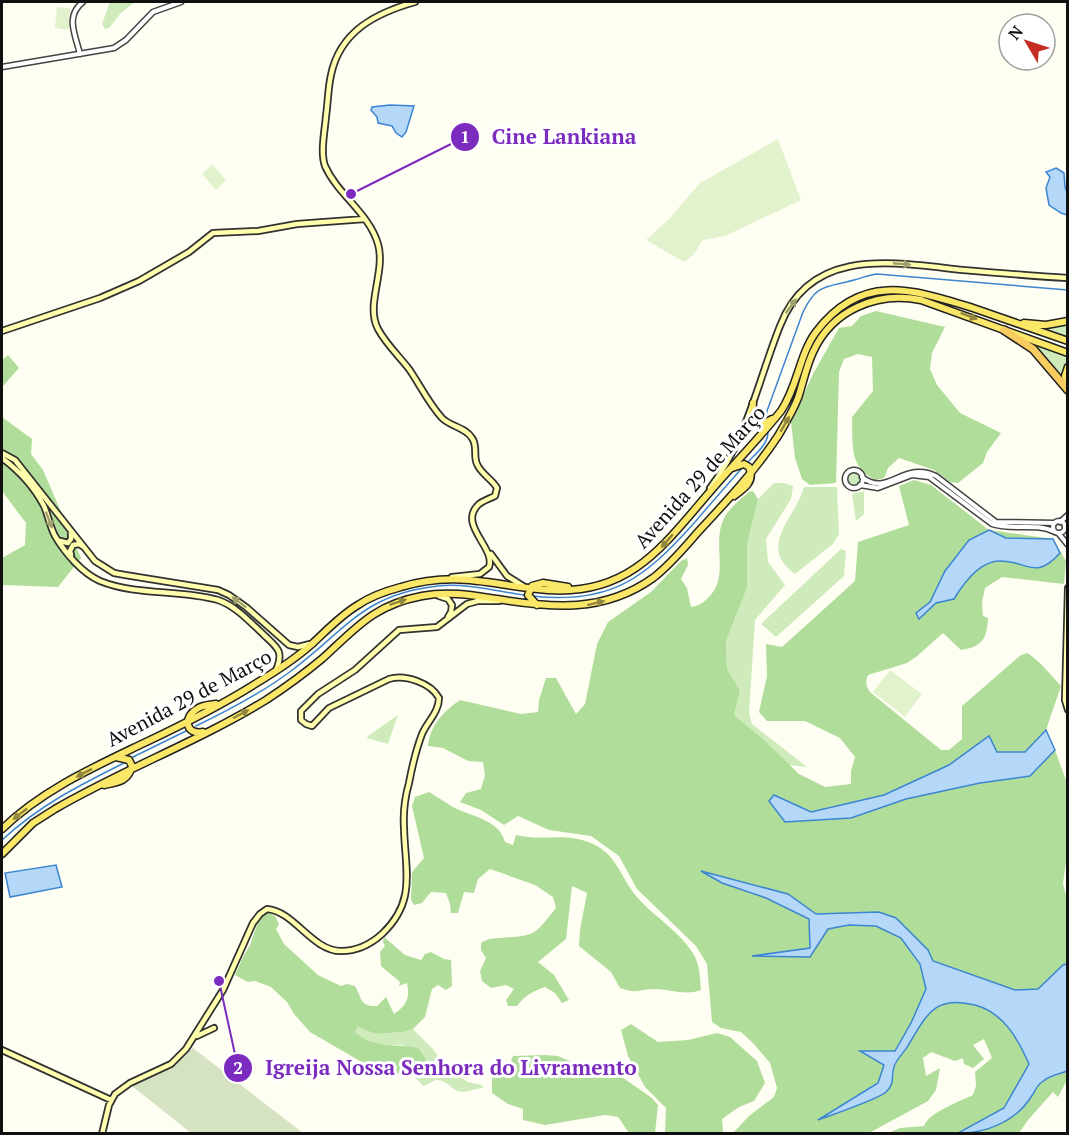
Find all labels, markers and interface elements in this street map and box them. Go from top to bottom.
north arrow [997,12,1057,72]
text: N [1003,21,1028,44]
callout: Cine Lankiana [450,117,649,156]
text: Cine Lankiana [492,122,637,150]
text: 1 [460,124,470,148]
one-way arrow [892,259,911,269]
one-way arrow [785,298,797,314]
one-way arrow [960,312,978,322]
street label: Avenida 29 de Março [628,399,771,554]
one-way arrow [780,415,790,432]
one-way arrow [45,511,54,529]
one-way arrow [661,533,674,548]
one-way arrow [232,597,247,609]
one-way arrow [389,597,407,606]
one-way arrow [586,597,605,607]
street label: Avenida 29 de Março [101,643,276,753]
one-way arrow [232,709,249,719]
one-way arrow [75,767,93,777]
one-way arrow [12,807,27,819]
callout: Igreija Nossa Senhora do Livramento [223,1048,649,1087]
text: Igreija Nossa Senhora do Livramento [265,1053,637,1081]
text: 2 [233,1055,243,1079]

